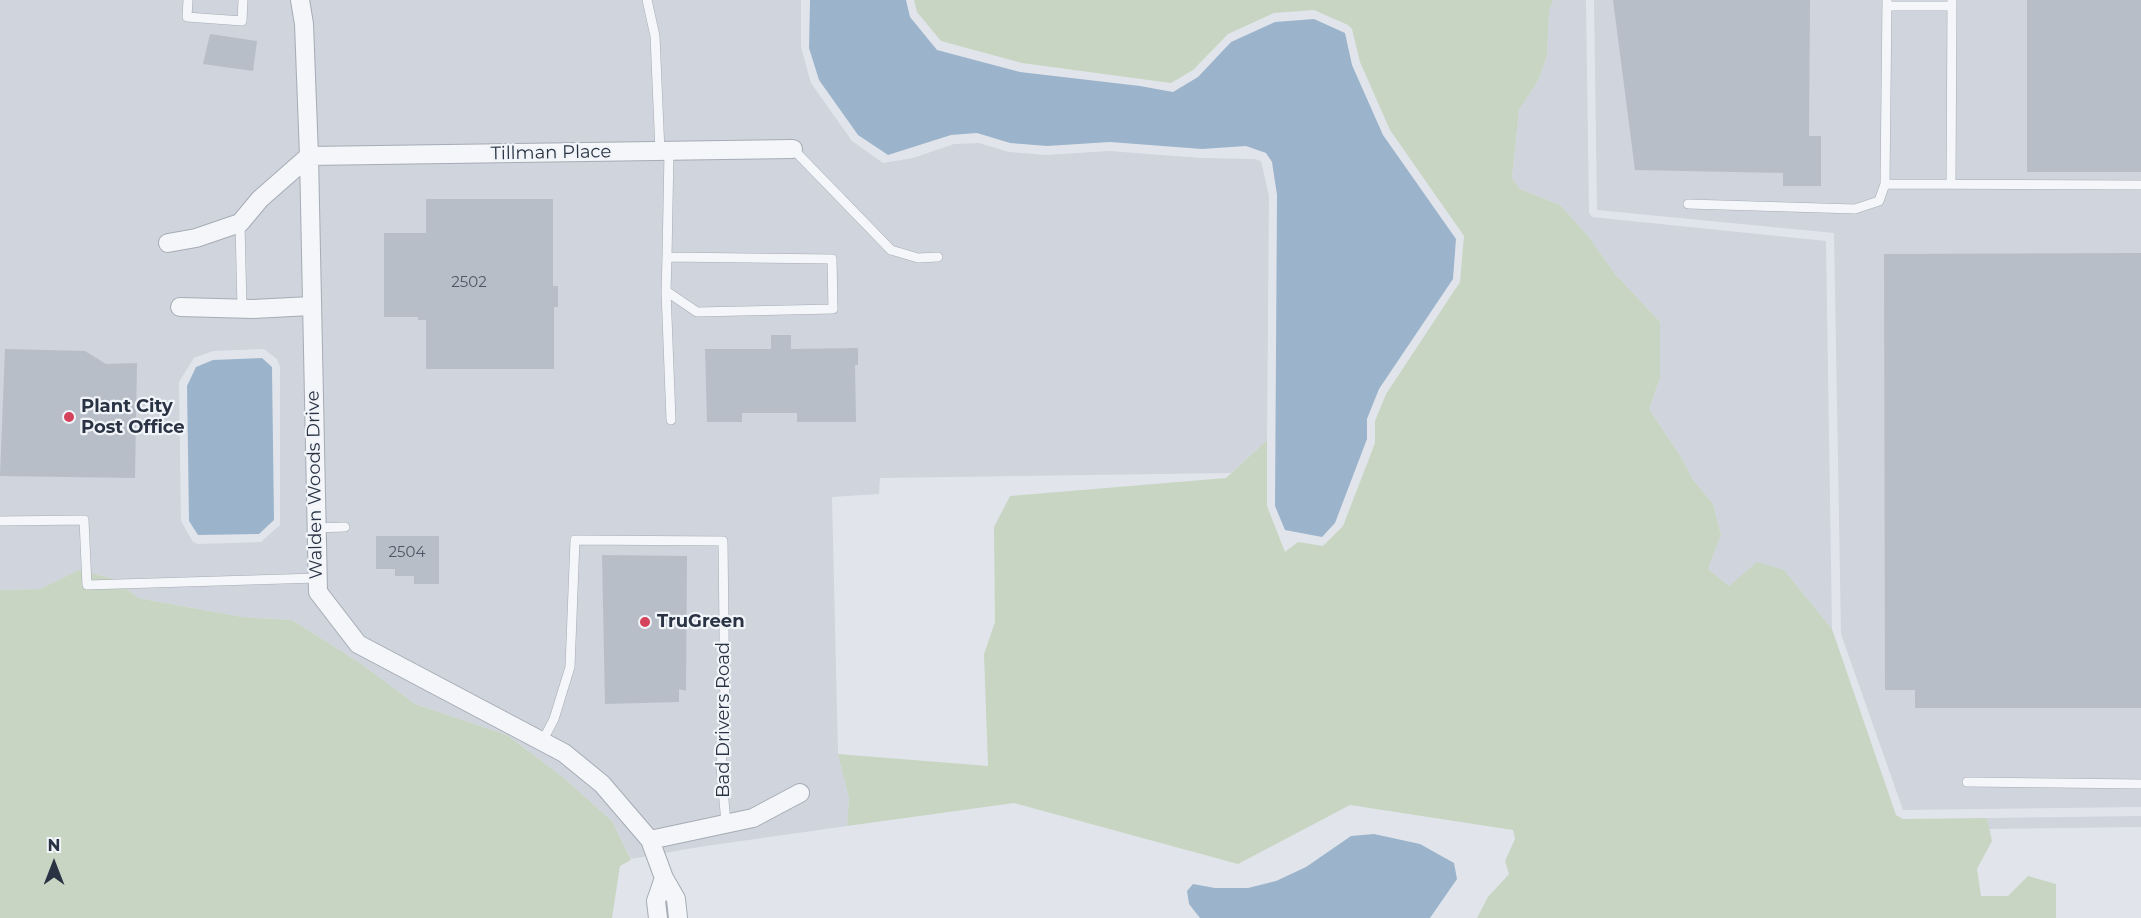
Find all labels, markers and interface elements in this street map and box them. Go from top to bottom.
street label: Tillman Place [490,141,612,165]
house number: 2502 [451,274,487,292]
street label: Walden Woods Drive [303,390,327,580]
place label: Plant City Post Office [81,396,185,438]
marker: Plant City Post Office [62,410,76,424]
house number: 2504 [389,544,425,562]
place label: TruGreen [657,611,745,633]
marker: TruGreen [638,615,652,629]
street label: Bad Drivers Road [713,642,735,798]
north arrow [24,834,84,894]
text: N [48,836,60,855]

